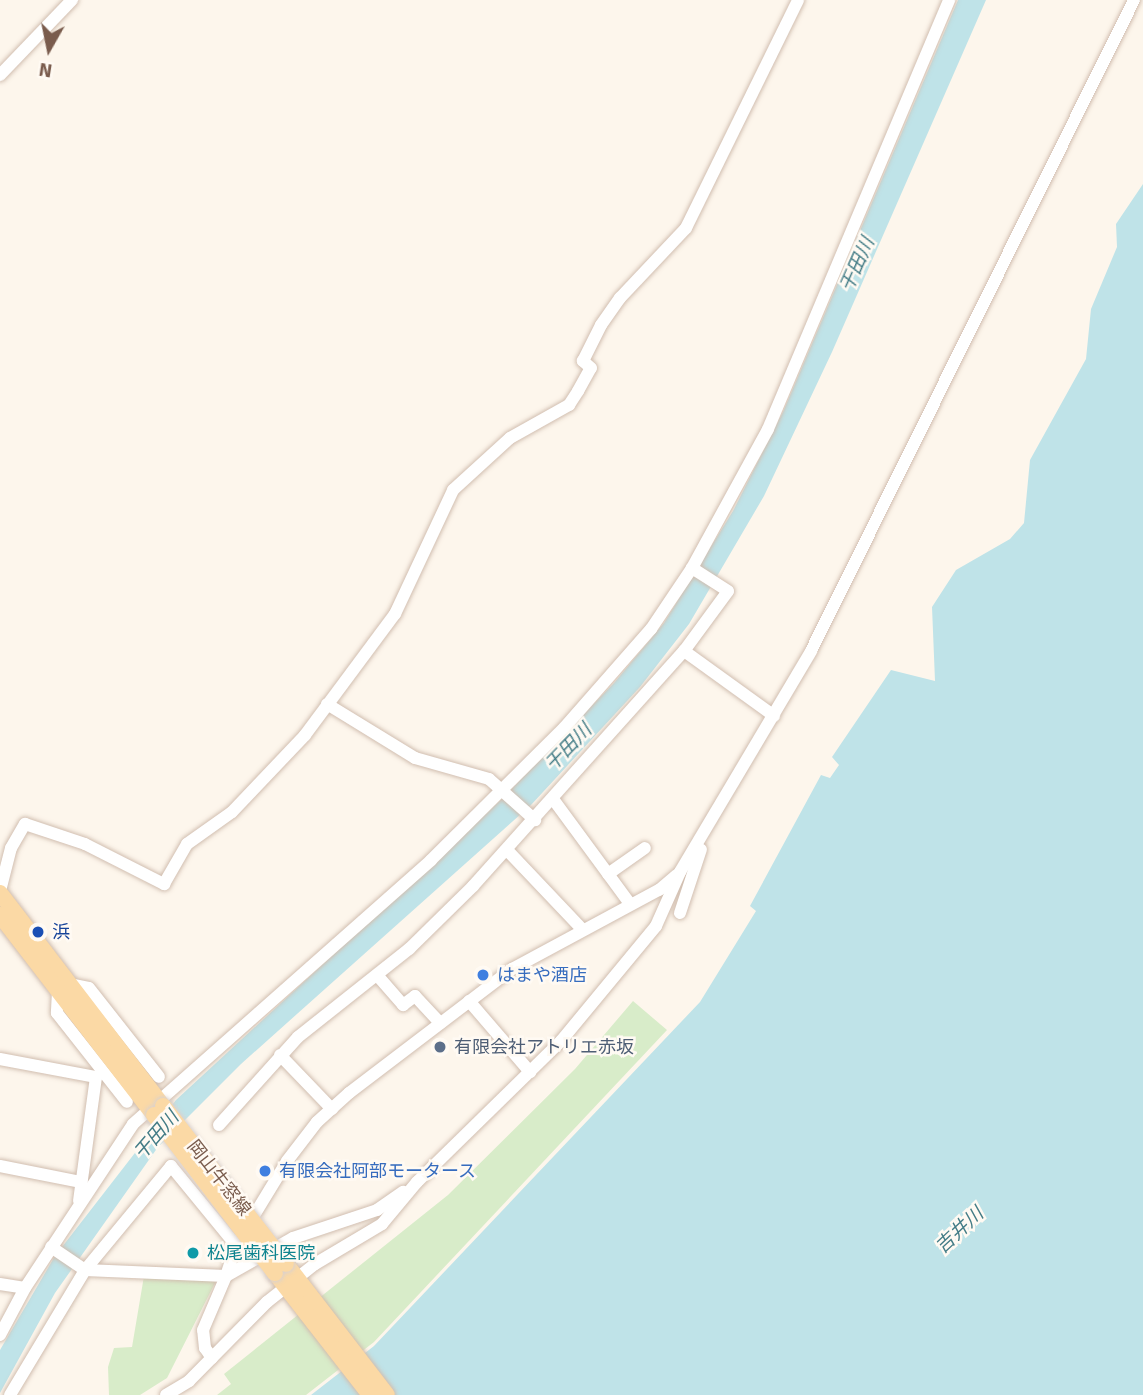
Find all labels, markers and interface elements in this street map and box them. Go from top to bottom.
north arrow [14,14,84,84]
text: N [37,57,54,83]
water label: 干田川 [836,234,880,296]
water label: 干田川 [541,720,597,776]
place label: 浜 [52,921,70,943]
marker: 浜 [30,924,46,940]
place label: はまや酒店 [497,964,587,986]
marker: はまや酒店 [475,967,491,983]
place label: 有限会社アトリエ赤坂 [454,1036,634,1058]
marker: 有限会社アトリエ赤坂 [432,1039,448,1055]
water label: 干田川 [130,1107,184,1165]
street label: 岡山牛窓線 [183,1136,255,1220]
place label: 有限会社阿部モータース [279,1160,477,1182]
marker: 有限会社阿部モータース [257,1163,273,1179]
water label: 吉井川 [931,1203,989,1259]
place label: 松尾歯科医院 [207,1242,315,1264]
marker: 松尾歯科医院 [185,1245,201,1261]

